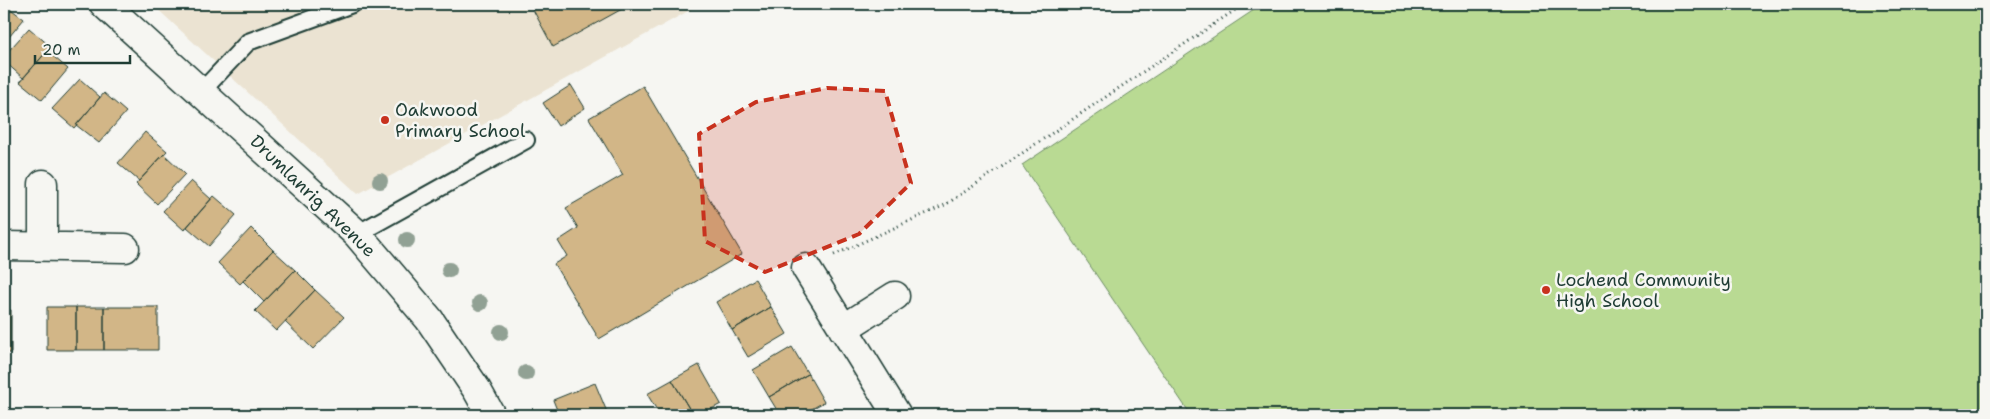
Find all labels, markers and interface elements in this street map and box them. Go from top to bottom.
scale bar [35,32,130,64]
text: 20 m [42,40,81,60]
place label: Oakwood Primary School [395,98,526,143]
marker: Oakwood Primary School [379,114,391,126]
street label: Drumlanrig Avenue [245,130,381,262]
place label: Lochend Community High School [1556,268,1731,313]
marker: Lochend Community High School [1540,284,1552,296]

